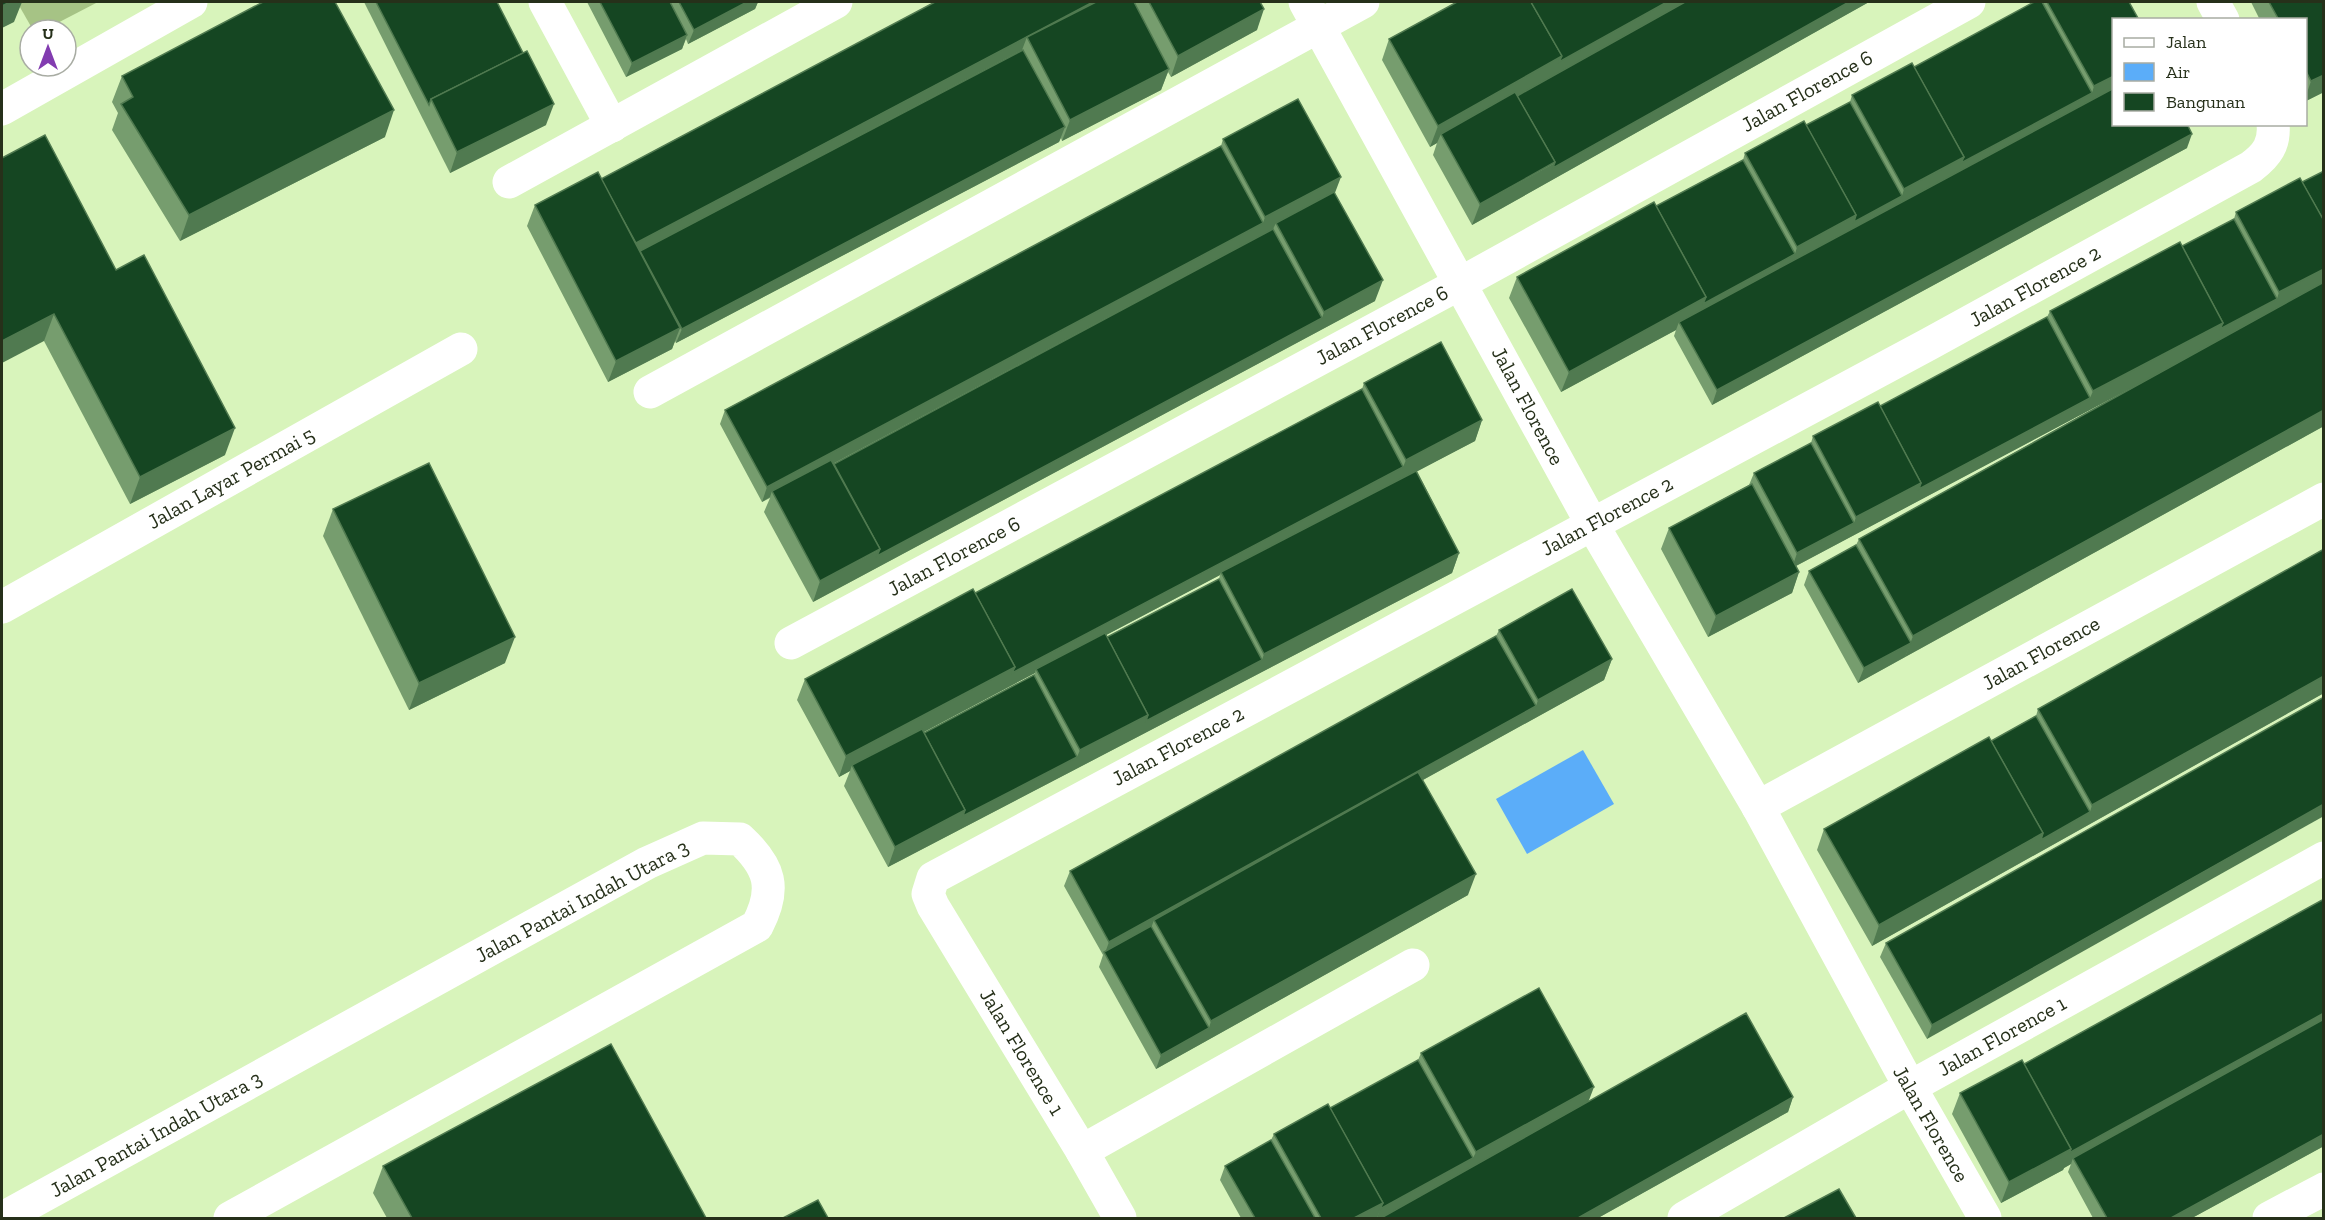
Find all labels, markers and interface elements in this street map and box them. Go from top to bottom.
north arrow [18,18,78,78]
legend [2112,18,2307,126]
text: U [42,24,54,43]
text: Jalan [2166,31,2207,53]
street label: Jalan Florence 6 [1737,44,1877,137]
text: Air [2166,61,2190,83]
text: Bangunan [2166,91,2246,113]
street label: Jalan Florence 2 [1965,239,2105,332]
street label: Jalan Florence 6 [1311,279,1452,370]
street label: Jalan Florence [1487,342,1570,469]
street label: Jalan Layar Permai 5 [143,421,319,534]
street label: Jalan Florence 2 [1537,470,1677,561]
street label: Jalan Florence 6 [883,510,1024,601]
street label: Jalan Florence [1978,610,2104,695]
street label: Jalan Florence 2 [1108,700,1248,791]
street label: Jalan Pantai Indah Utara 3 [471,834,693,967]
street label: Jalan Florence 1 [975,984,1070,1119]
street label: Jalan Florence 1 [1933,990,2070,1081]
street label: Jalan Florence [1888,1061,1975,1186]
street label: Jalan Pantai Indah Utara 3 [46,1065,266,1202]

